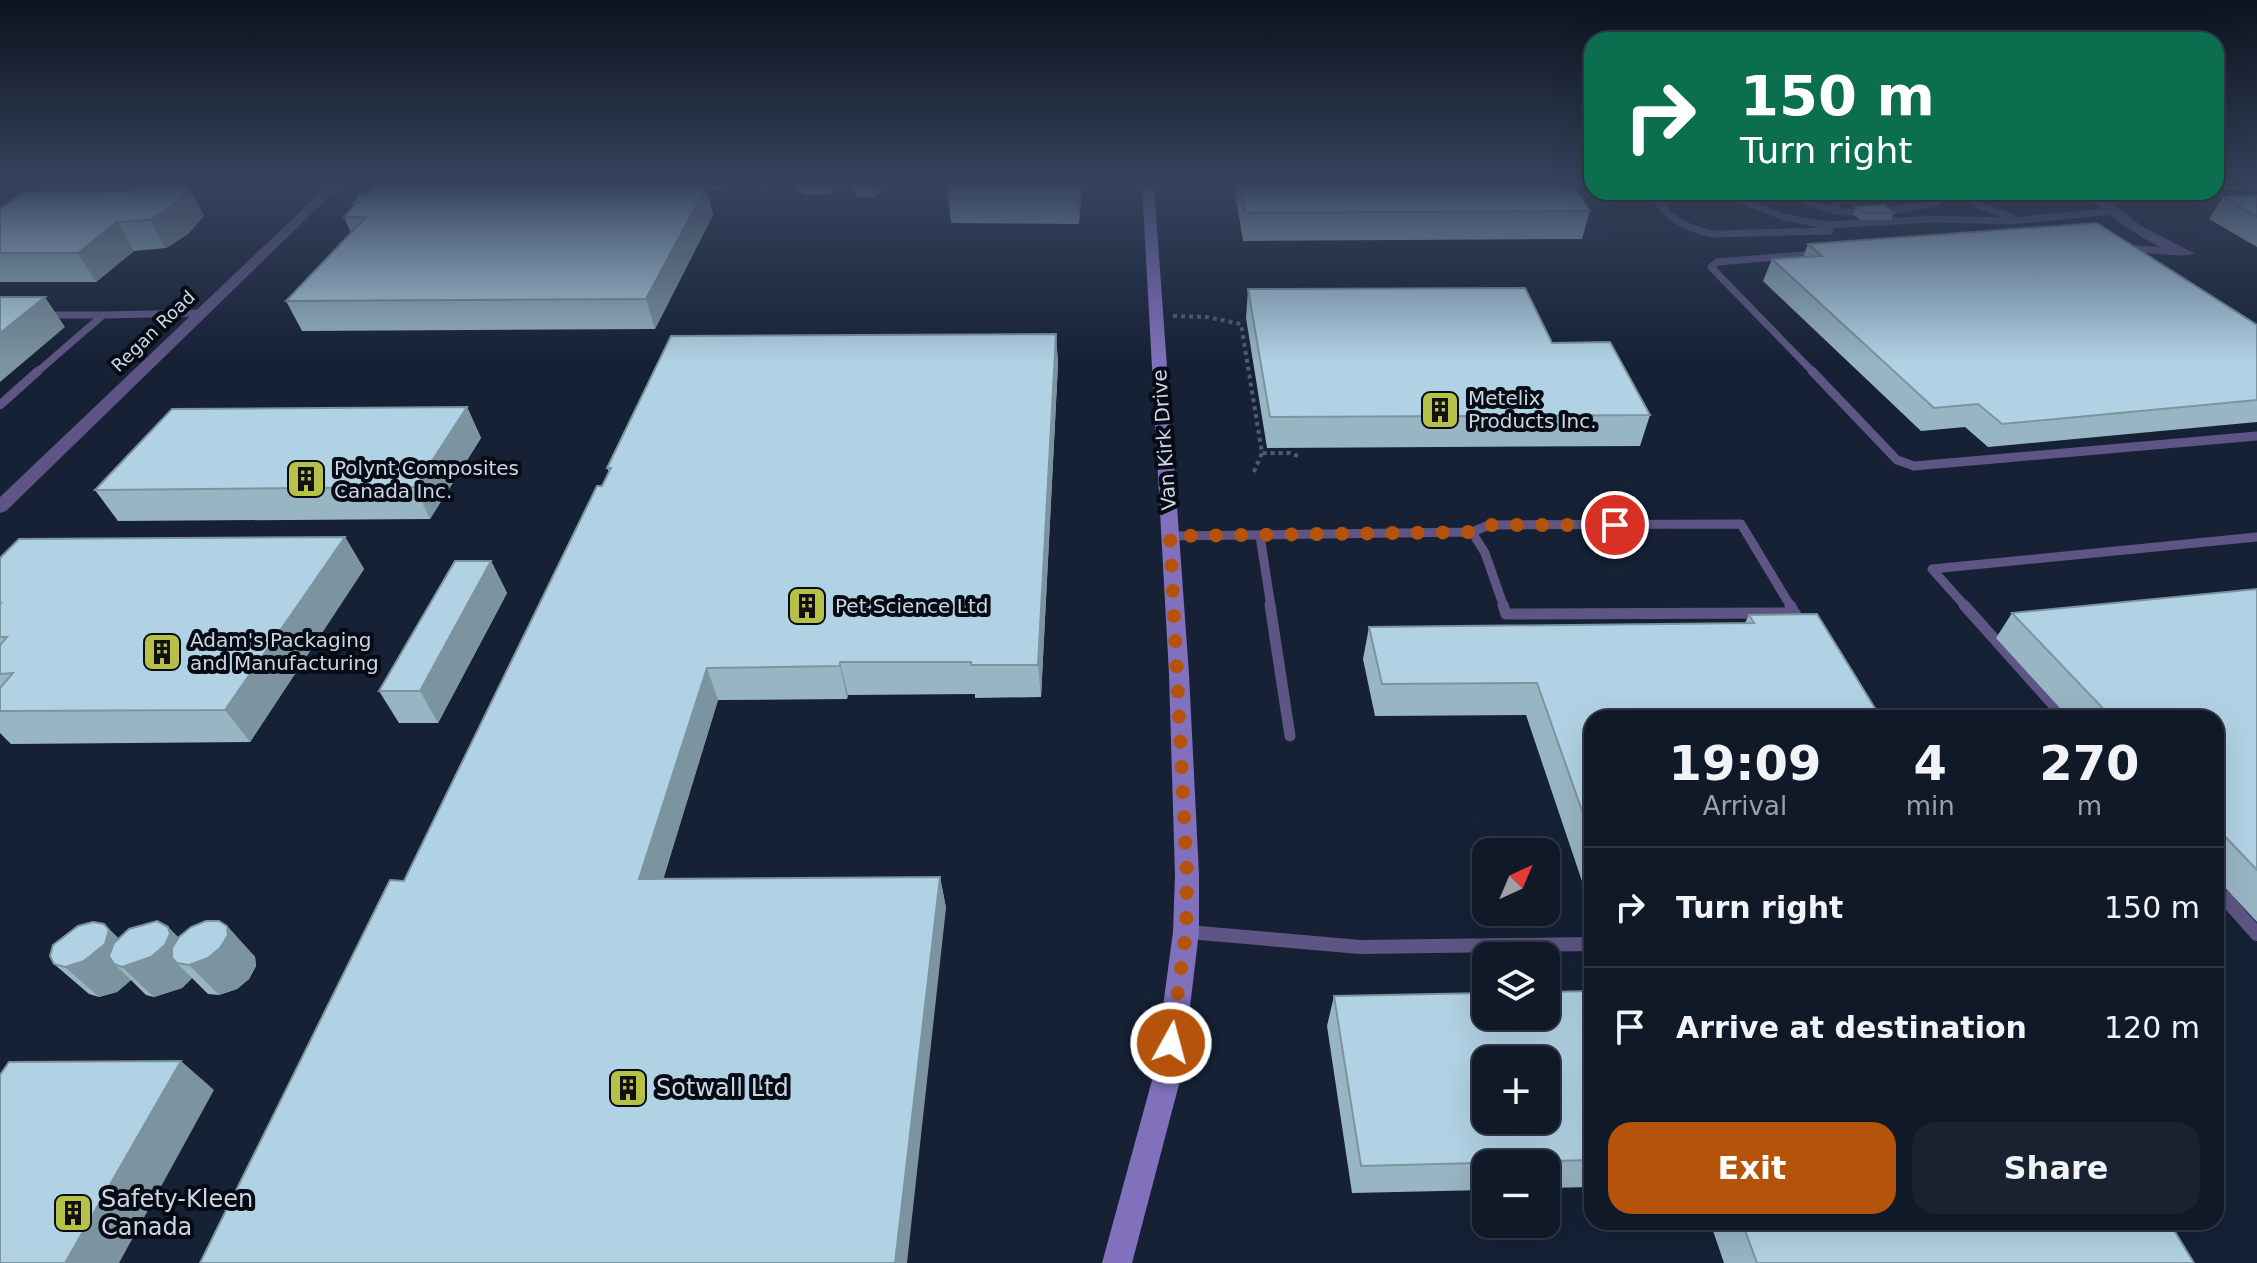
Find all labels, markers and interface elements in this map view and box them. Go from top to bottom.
text: 150 m [1740,63,1935,128]
icon: right [1608,64,1712,168]
text: Turn right [1740,130,1912,171]
street label: Regan Road [107,286,199,376]
street label: Van Kirk Drive [1147,369,1181,511]
place label: Metelix Products Inc. [1468,386,1597,433]
building icon: Metelix Products Inc. [1419,389,1461,431]
place label: Polynt Composites Canada Inc. [334,456,519,503]
building icon: Polynt Composites Canada Inc. [285,458,327,500]
pin [1581,491,1649,559]
icon: arrive [1593,503,1637,547]
building icon: Pet Science Ltd [786,585,828,627]
place label: Pet Science Ltd [835,594,988,618]
place label: Adam's Packaging and Manufacturing [190,628,379,675]
building icon: Adam's Packaging and Manufacturing [141,631,183,673]
text: 19:09 [1668,735,1821,791]
text: 4 [1914,735,1947,791]
text: 270 [2039,735,2139,791]
text: Arrival [1703,791,1787,821]
text: min [1906,791,1955,821]
text: m [2077,791,2102,821]
north arrow [1472,838,1560,926]
map controls [1472,838,1560,1238]
icon: right [1608,885,1652,929]
text: Turn right [1676,890,1843,925]
text: 150 m [2104,890,2200,925]
button: layers [1472,942,1560,1030]
position arrow [1129,1001,1213,1085]
icon: arrive [1608,1005,1652,1049]
text: Arrive at destination [1676,1010,2027,1045]
text: 120 m [2104,1010,2200,1045]
button: + [1472,1046,1560,1134]
building icon: Sotwall Ltd [607,1067,649,1109]
place label: Sotwall Ltd [656,1074,789,1102]
button: Exit [1608,1122,1896,1214]
button: Share [1912,1122,2200,1214]
button: − [1472,1150,1560,1238]
place label: Safety-Kleen Canada [101,1185,253,1241]
building icon: Safety-Kleen Canada [52,1192,94,1234]

